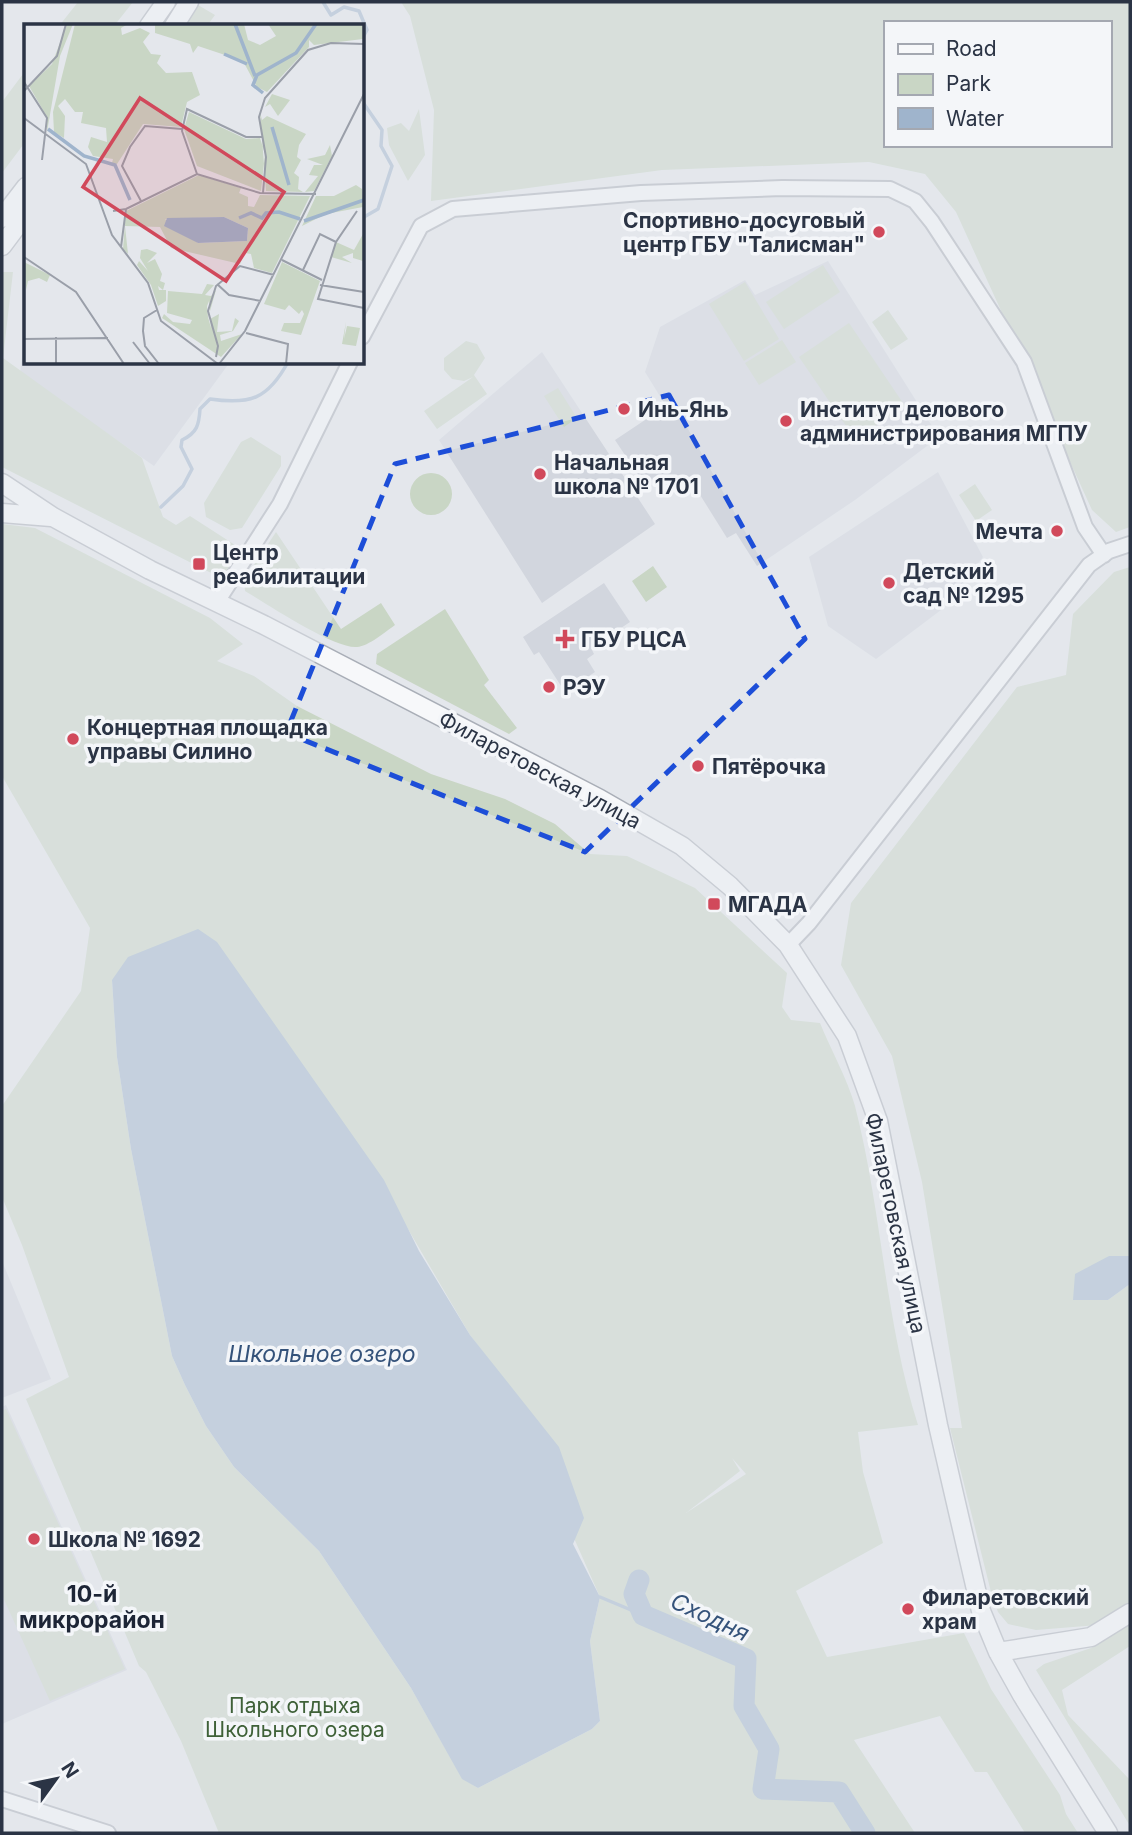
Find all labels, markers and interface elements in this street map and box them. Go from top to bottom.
legend [884,21,1111,147]
inset map [24,24,364,364]
text: Road [946,36,997,61]
text: Park [946,71,991,96]
text: Water [946,106,1004,131]
place label: Спортивно-досуговый центр ГБУ "Талисман" [623,208,865,257]
marker: Спортивно-досуговый центр ГБУ "Талисман" [871,224,887,240]
place label: Инь-Янь [638,397,729,422]
place label: Институт делового администрирования МГПУ [800,397,1088,446]
marker: Инь-Янь [616,401,632,417]
marker: Институт делового администрирования МГПУ [778,413,794,429]
place label: Начальная школа № 1701 [554,450,699,499]
marker: Начальная школа № 1701 [532,466,548,482]
place label: Мечта [975,519,1043,544]
marker: Мечта [1049,523,1065,539]
place label: Центр реабилитации [213,540,365,589]
marker: Центр реабилитации [191,556,207,572]
place label: Детский сад № 1295 [903,559,1024,608]
marker: Детский сад № 1295 [881,575,897,591]
place label: ГБУ РЦСА [581,627,687,652]
marker: ГБУ РЦСА [555,629,575,649]
place label: РЭУ [563,675,606,700]
marker: РЭУ [541,679,557,695]
street label: Филаретовская улица [435,706,645,834]
place label: Концертная площадка управы Силино [87,715,328,764]
marker: Концертная площадка управы Силино [65,731,81,747]
place label: Пятёрочка [712,754,826,779]
marker: Пятёрочка [690,758,706,774]
place label: МГАДА [728,892,808,917]
marker: МГАДА [706,896,722,912]
street label: Филаретовская улица [860,1110,932,1336]
water label: Школьное озеро [228,1340,416,1368]
place label: Школа № 1692 [48,1527,201,1552]
marker: Школа № 1692 [26,1531,42,1547]
district label: 10-й микрорайон [19,1580,165,1634]
place label: Филаретовский храм [922,1585,1089,1634]
water label: Сходня [666,1587,754,1647]
marker: Филаретовский храм [900,1601,916,1617]
park label: Парк отдыха Школьного озера [205,1693,385,1742]
north arrow [21,1744,91,1814]
text: N [56,1758,83,1782]

